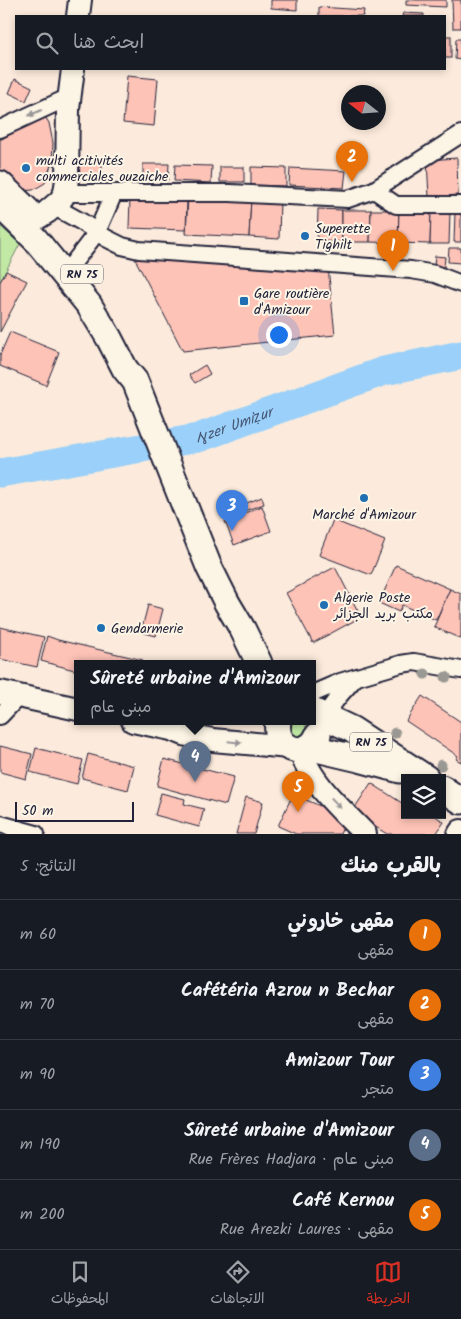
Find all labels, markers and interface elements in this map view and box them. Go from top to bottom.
search box [15,15,446,70]
text: ابحث هنا [73,28,144,58]
icon: search [33,29,61,57]
north arrow [341,85,386,130]
one-way arrow [28,109,42,117]
pin: 2 [336,141,368,182]
place label: multi acitivités commerciales ouzaiche [36,150,169,188]
marker: multi acitivités commerciales ouzaiche [20,162,32,174]
place label: Superette Tighilt [315,218,371,256]
marker: Superette Tighilt [299,230,311,242]
pin: 1 [377,230,409,271]
road number: RN 75 [61,264,103,284]
place label: Gare routière d'Amizour [254,283,330,321]
marker: Gare routière d'Amizour [238,295,250,307]
your location [266,322,292,348]
water label: Iɣzer Umiẓur [194,400,279,451]
pin: 3 [216,490,248,531]
marker: Marché d'Amizour [358,492,370,504]
place label: Marché d'Amizour [312,504,417,526]
place label: Algerie Poste مكتب بريد الجزائر [333,587,433,625]
marker: Algerie Poste مكتب بريد الجزائر [318,599,330,611]
place label: Gendarmerie [111,618,184,640]
marker: Gendarmerie [95,622,107,634]
popup [74,660,316,725]
text: Sûreté urbaine d'Amizour [90,664,300,694]
text: مبنى عام [90,695,151,720]
road number: RN 75 [350,732,392,752]
one-way arrow [228,738,244,746]
pin: 4 [179,741,211,782]
pin: 5 [282,771,314,812]
map controls [401,774,446,819]
button: layers [401,774,446,819]
one-way arrow [330,797,342,809]
scale bar [15,799,134,822]
text: 50 m [22,800,53,822]
text: بالقرب منك [341,850,441,883]
text: النتائج: 5 [20,854,76,879]
text: مقهى خاروني [288,907,394,937]
text: 60 m [20,922,56,947]
text: 1 [423,922,427,947]
text: مقهى [357,938,394,963]
text: Cafétéria Azrou n Bechar [181,976,394,1006]
text: 70 m [20,992,55,1017]
text: 2 [420,992,430,1017]
text: مقهى [357,1007,394,1032]
text: Amizour Tour [285,1046,394,1076]
text: 90 m [20,1062,55,1087]
text: 3 [421,1062,429,1087]
text: متجر [363,1077,394,1102]
text: Sûreté urbaine d'Amizour [184,1116,394,1146]
text: 190 m [20,1132,60,1157]
text: 4 [421,1132,429,1157]
text: مبنى عام · Rue Frères Hadjara [189,1147,394,1172]
text: Café Kernou [292,1186,394,1216]
text: 200 m [20,1202,64,1227]
text: 5 [421,1202,429,1227]
text: مقهى · Rue Arezki Laures [220,1217,394,1242]
tab: المحفوظات [51,1258,109,1311]
tab: الاتجاهات [210,1258,265,1311]
tab: الخريطة [366,1258,410,1311]

